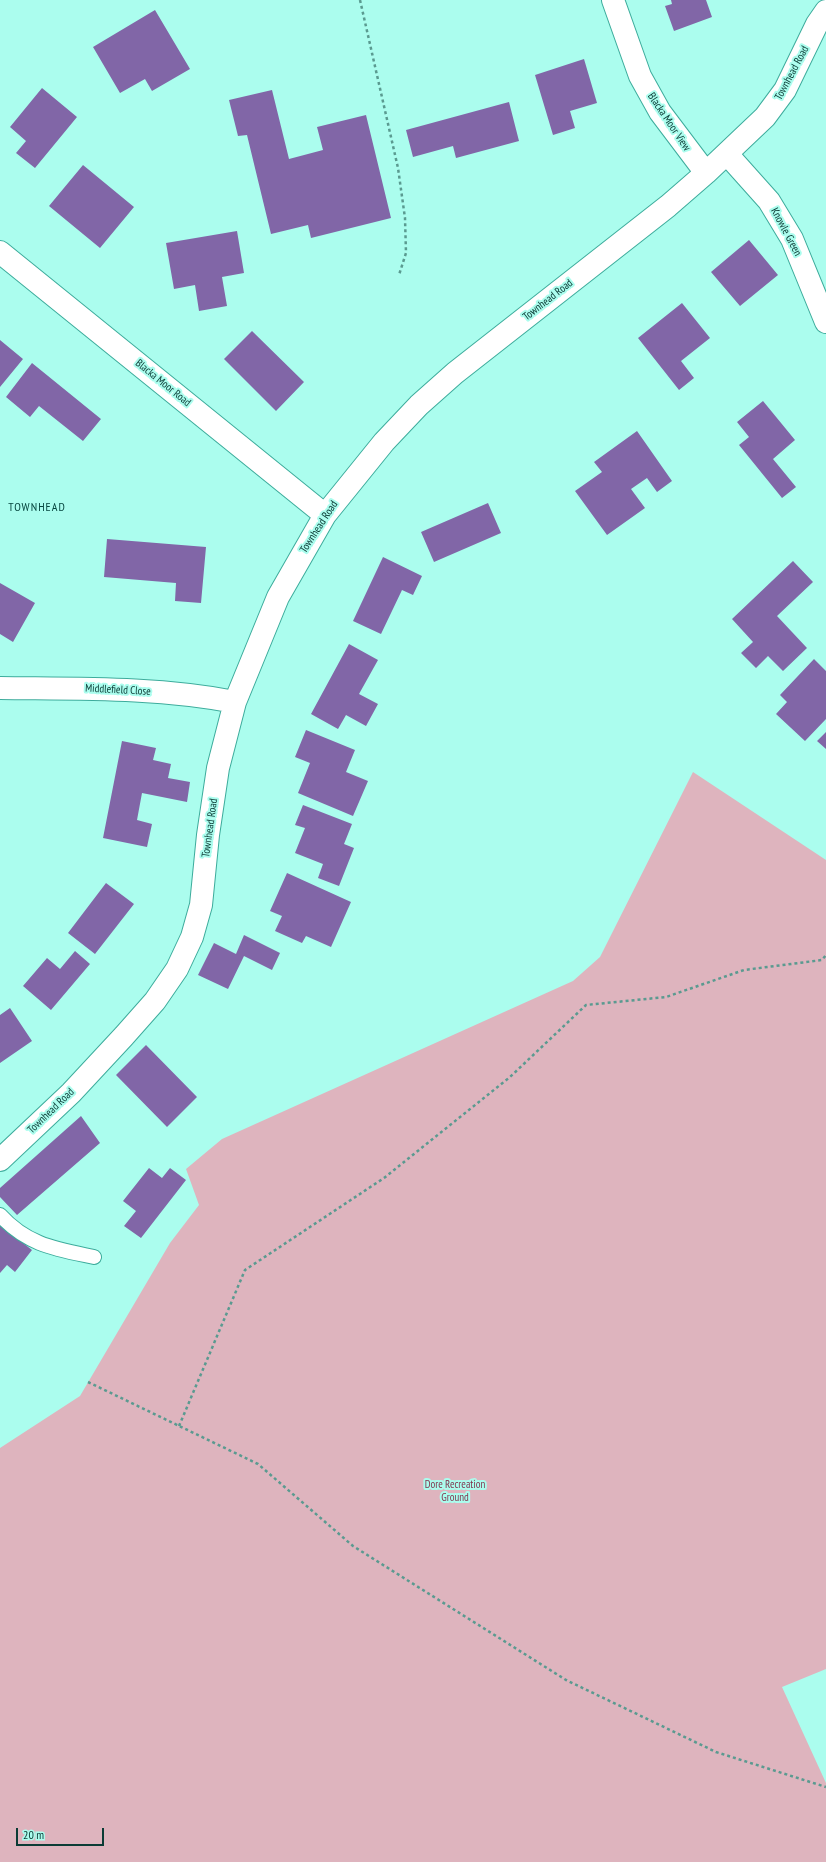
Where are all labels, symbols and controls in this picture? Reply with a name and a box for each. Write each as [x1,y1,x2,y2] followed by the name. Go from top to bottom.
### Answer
[772,44,812,102] street label: Townhead Road
[645,90,693,154] street label: Blacka Moor View
[768,206,804,258] street label: Knowle Green
[521,277,575,323] street label: Townhead Road
[133,357,193,409] street label: Blacka Moor Road
[297,498,341,556] street label: Townhead Road
[8,501,66,515] district label: TOWNHEAD
[85,682,151,698] street label: Middlefield Close
[199,798,221,858] street label: Townhead Road
[25,1086,77,1136] street label: Townhead Road
[425,1478,485,1504] park label: Dore Recreation Ground
[18,1820,106,1846] scale bar
[23,1827,44,1842] text: 20 m

